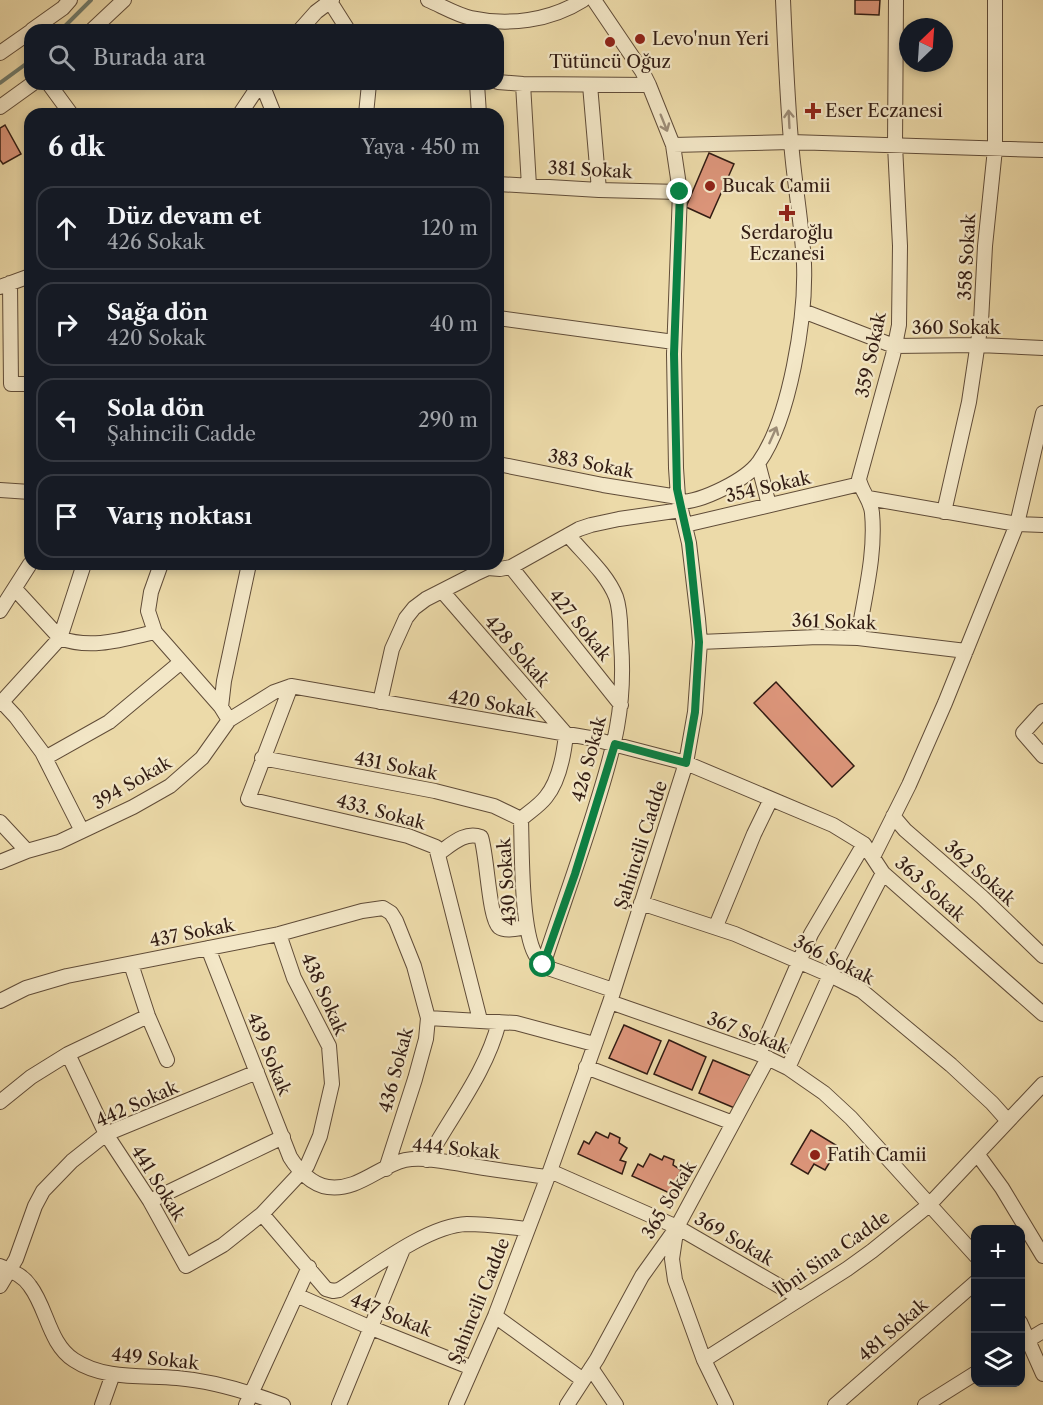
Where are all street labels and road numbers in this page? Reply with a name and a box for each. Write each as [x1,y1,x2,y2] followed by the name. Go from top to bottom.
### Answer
[547,157,634,183] street label: 381 Sokak
[954,211,980,301] street label: 358 Sokak
[851,309,891,400] street label: 359 Sokak
[912,317,1002,339] street label: 360 Sokak
[546,445,637,483] street label: 383 Sokak
[723,466,814,507] street label: 354 Sokak
[544,585,617,667] street label: 427 Sokak
[791,610,878,635] street label: 361 Sokak
[480,611,555,693] street label: 428 Sokak
[446,685,539,723] street label: 420 Sokak
[567,712,611,804] street label: 426 Sokak
[352,747,441,785] street label: 431 Sokak
[89,751,177,814] street label: 394 Sokak
[610,778,672,912] street label: Şahincili Cadde
[334,790,430,835] street label: 433. Sokak
[493,836,521,927] street label: 430 Sokak
[940,836,1021,911] street label: 362 Sokak
[890,852,971,927] street label: 363 Sokak
[148,914,238,952] street label: 437 Sokak
[790,930,879,990] street label: 366 Sokak
[296,950,352,1040] street label: 438 Sokak
[704,1007,793,1059] street label: 367 Sokak
[242,1009,296,1100] street label: 439 Sokak
[374,1023,418,1115] street label: 436 Sokak
[92,1075,183,1132] street label: 442 Sokak
[411,1134,502,1164] street label: 444 Sokak
[126,1141,191,1226] street label: 441 Sokak
[637,1156,702,1243] street label: 365 Sokak
[769,1205,894,1302] street label: İbni Sina Cadde
[691,1208,779,1271] street label: 369 Sokak
[444,1235,514,1367] street label: Şahincili Cadde
[347,1289,437,1342] street label: 447 Sokak
[854,1293,934,1366] street label: 481 Sokak
[110,1343,201,1375] street label: 449 Sokak

